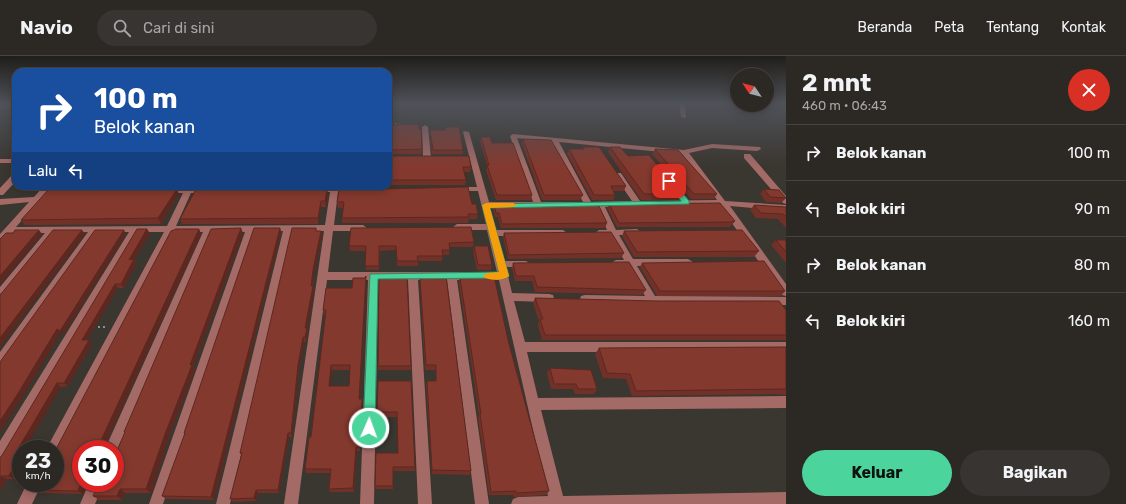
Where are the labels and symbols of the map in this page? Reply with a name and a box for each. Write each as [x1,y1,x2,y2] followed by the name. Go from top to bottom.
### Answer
[730,68,774,112] north arrow
[652,164,686,198] pin
[348,407,390,449] position arrow
[72,440,124,492] speed limit sign: 30

